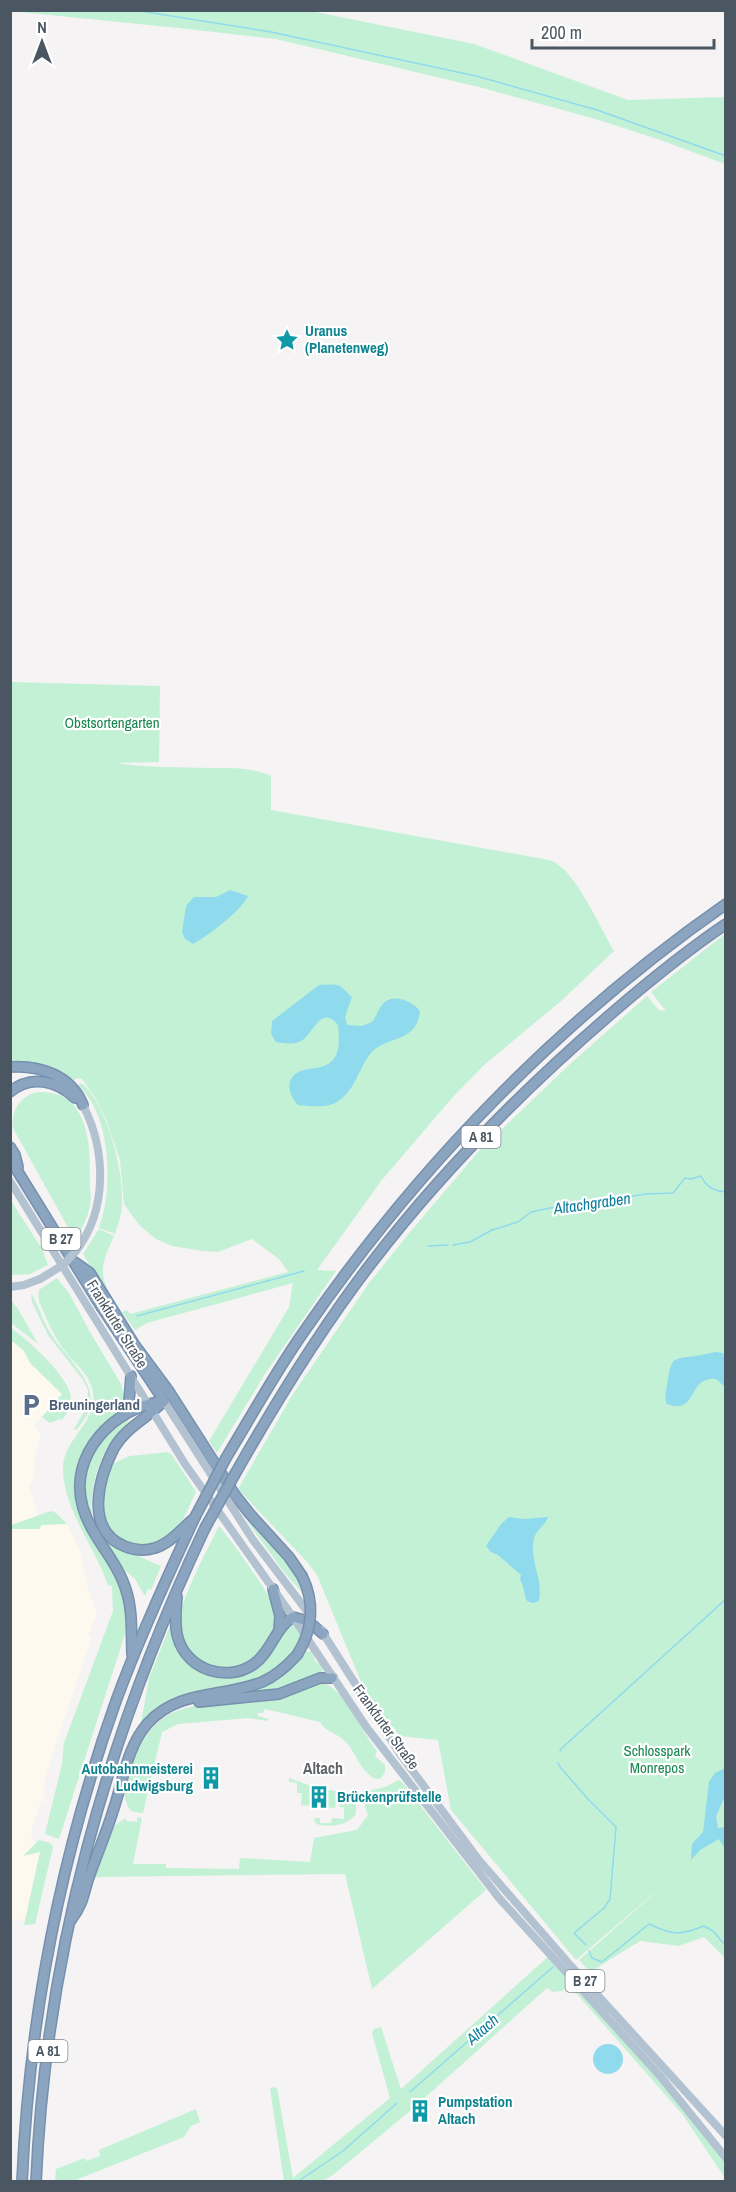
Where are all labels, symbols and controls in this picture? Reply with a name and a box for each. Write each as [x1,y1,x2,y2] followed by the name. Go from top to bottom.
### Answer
[12,12,72,72] north arrow
[532,12,714,50] scale bar
[37,16,47,38] text: N
[541,20,582,45] text: 200 m
[305,320,388,358] place label: Uranus (Planetenweg)
[274,327,300,353] place icon: Uranus (Planetenweg)
[64,712,160,733] park label: Obstsortengarten
[462,1126,500,1148] road number: A 81
[551,1187,632,1219] water label: Altachgraben
[42,1228,80,1250] road number: B 27
[82,1276,153,1372] street label: Frankfurter Straße
[18,1392,44,1418] parking icon: Breuningerland
[49,1394,140,1415] place label: Breuningerland
[348,1680,425,1774] street label: Frankfurter Straße
[624,1740,691,1778] park label: Schlosspark Monrepos
[303,1757,343,1779] district label: Altach
[82,1758,193,1796] place label: Autobahnmeisterei Ludwigsburg
[198,1765,224,1791] building icon: Autobahnmeisterei Ludwigsburg
[306,1784,332,1810] building icon: Brückenprüfstelle
[337,1786,442,1807] place label: Brückenprüfstelle
[566,1970,604,1992] road number: B 27
[460,2009,503,2050] water label: Altach
[28,2040,68,2062] road number: A 81
[438,2091,513,2129] place label: Pumpstation Altach
[407,2098,433,2124] building icon: Pumpstation Altach

